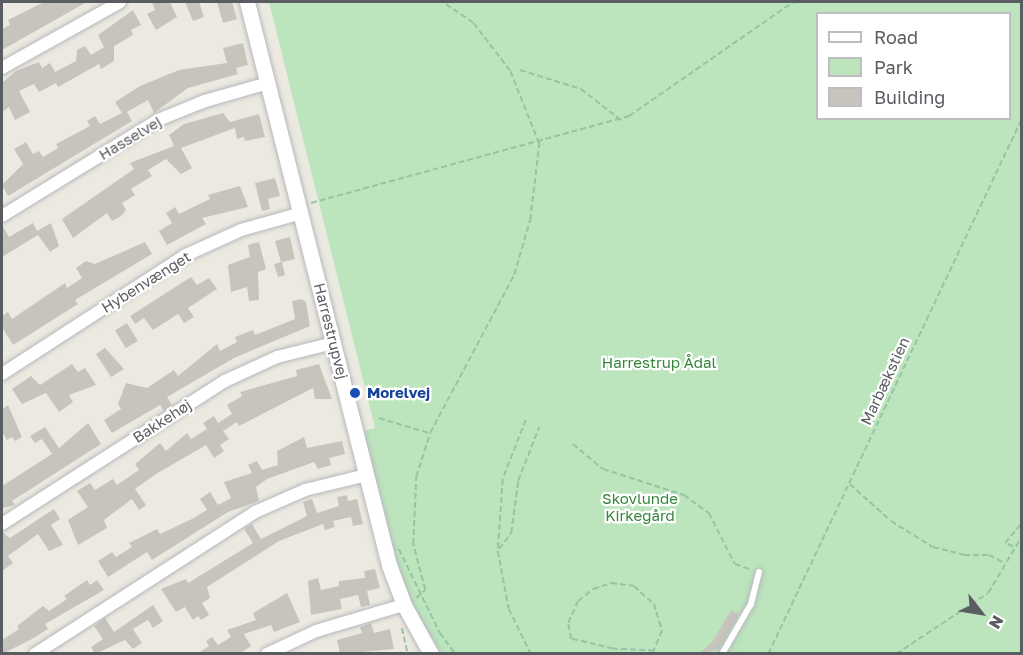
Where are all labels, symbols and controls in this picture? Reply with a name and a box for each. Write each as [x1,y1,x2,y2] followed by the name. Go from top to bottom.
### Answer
[816,12,1011,120] legend
[874,26,918,48] text: Road
[874,56,913,78] text: Park
[874,86,945,108] text: Building
[95,112,165,164] street label: Hasselvej
[98,247,194,317] street label: Hybenvænget
[310,281,352,381] street label: Harrestrupvej
[857,334,913,428] street label: Marbækstien
[602,354,716,372] park label: Harrestrup Ådal
[367,384,430,402] place label: Morelvej
[348,386,362,400] marker: Morelvej
[129,395,195,447] street label: Bakkehøj
[602,489,678,524] park label: Skovlunde Kirkegård
[951,583,1011,643] north arrow
[985,612,1008,633] text: N

